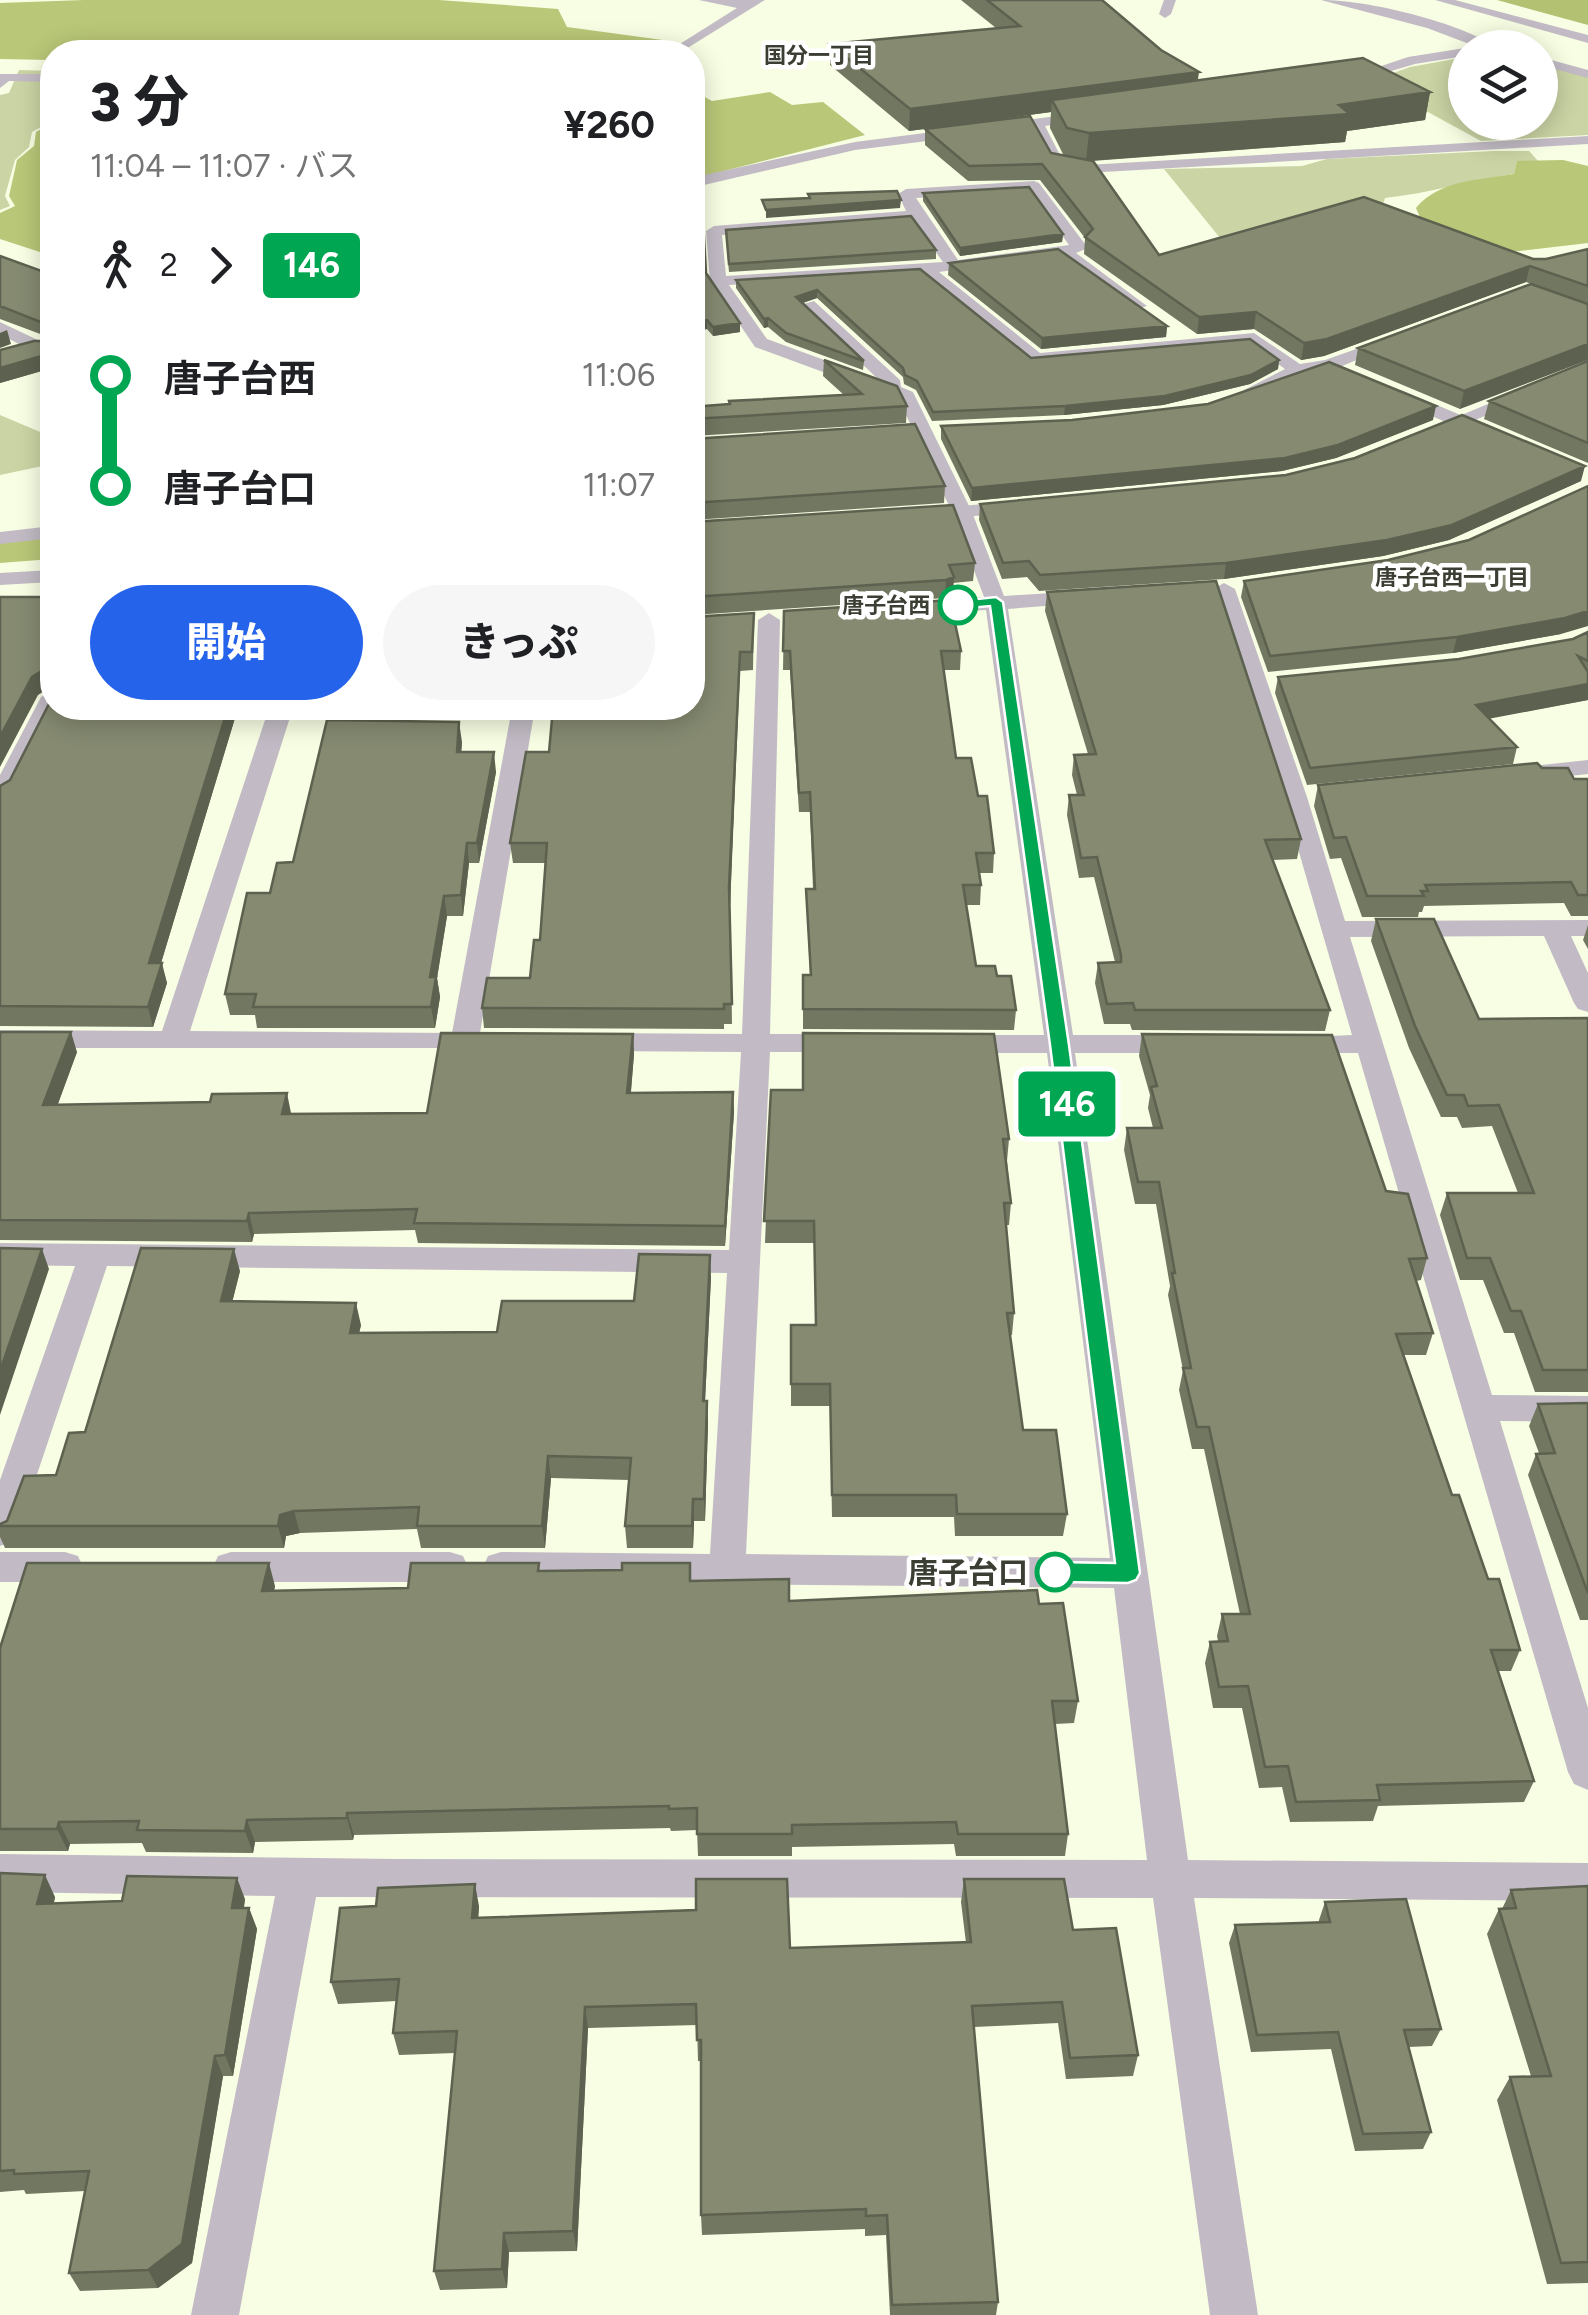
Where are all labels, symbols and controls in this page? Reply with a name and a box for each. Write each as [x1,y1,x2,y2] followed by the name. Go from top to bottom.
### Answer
[1448,30,1558,140] map controls
[1448,30,1558,140] button: layers
[764,42,874,69] district label: 国分一丁目
[90,69,189,135] text: 3 分
[564,102,655,148] text: ¥260
[90,147,358,185] text: 11:04 – 11:07 · バス
[90,238,145,293] icon: walk
[193,238,248,293] icon: forward
[283,244,340,286] text: 146
[160,246,178,284] text: 2
[164,356,316,402] text: 唐子台西
[582,356,655,394] text: 11:06
[164,466,316,512] text: 唐子台口
[583,466,655,504] text: 11:07
[1375,564,1529,591] district label: 唐子台西一丁目
[90,585,363,700] button: 開始
[383,585,655,700] button: きっぷ
[939,586,977,624] marker: 唐子台西
[842,592,930,619] place label: 唐子台西
[1010,1072,1124,1136] line badge: 146
[1038,1083,1096,1125] text: 146
[1036,1553,1074,1591] marker: 唐子台口
[908,1554,1028,1591] place label: 唐子台口

